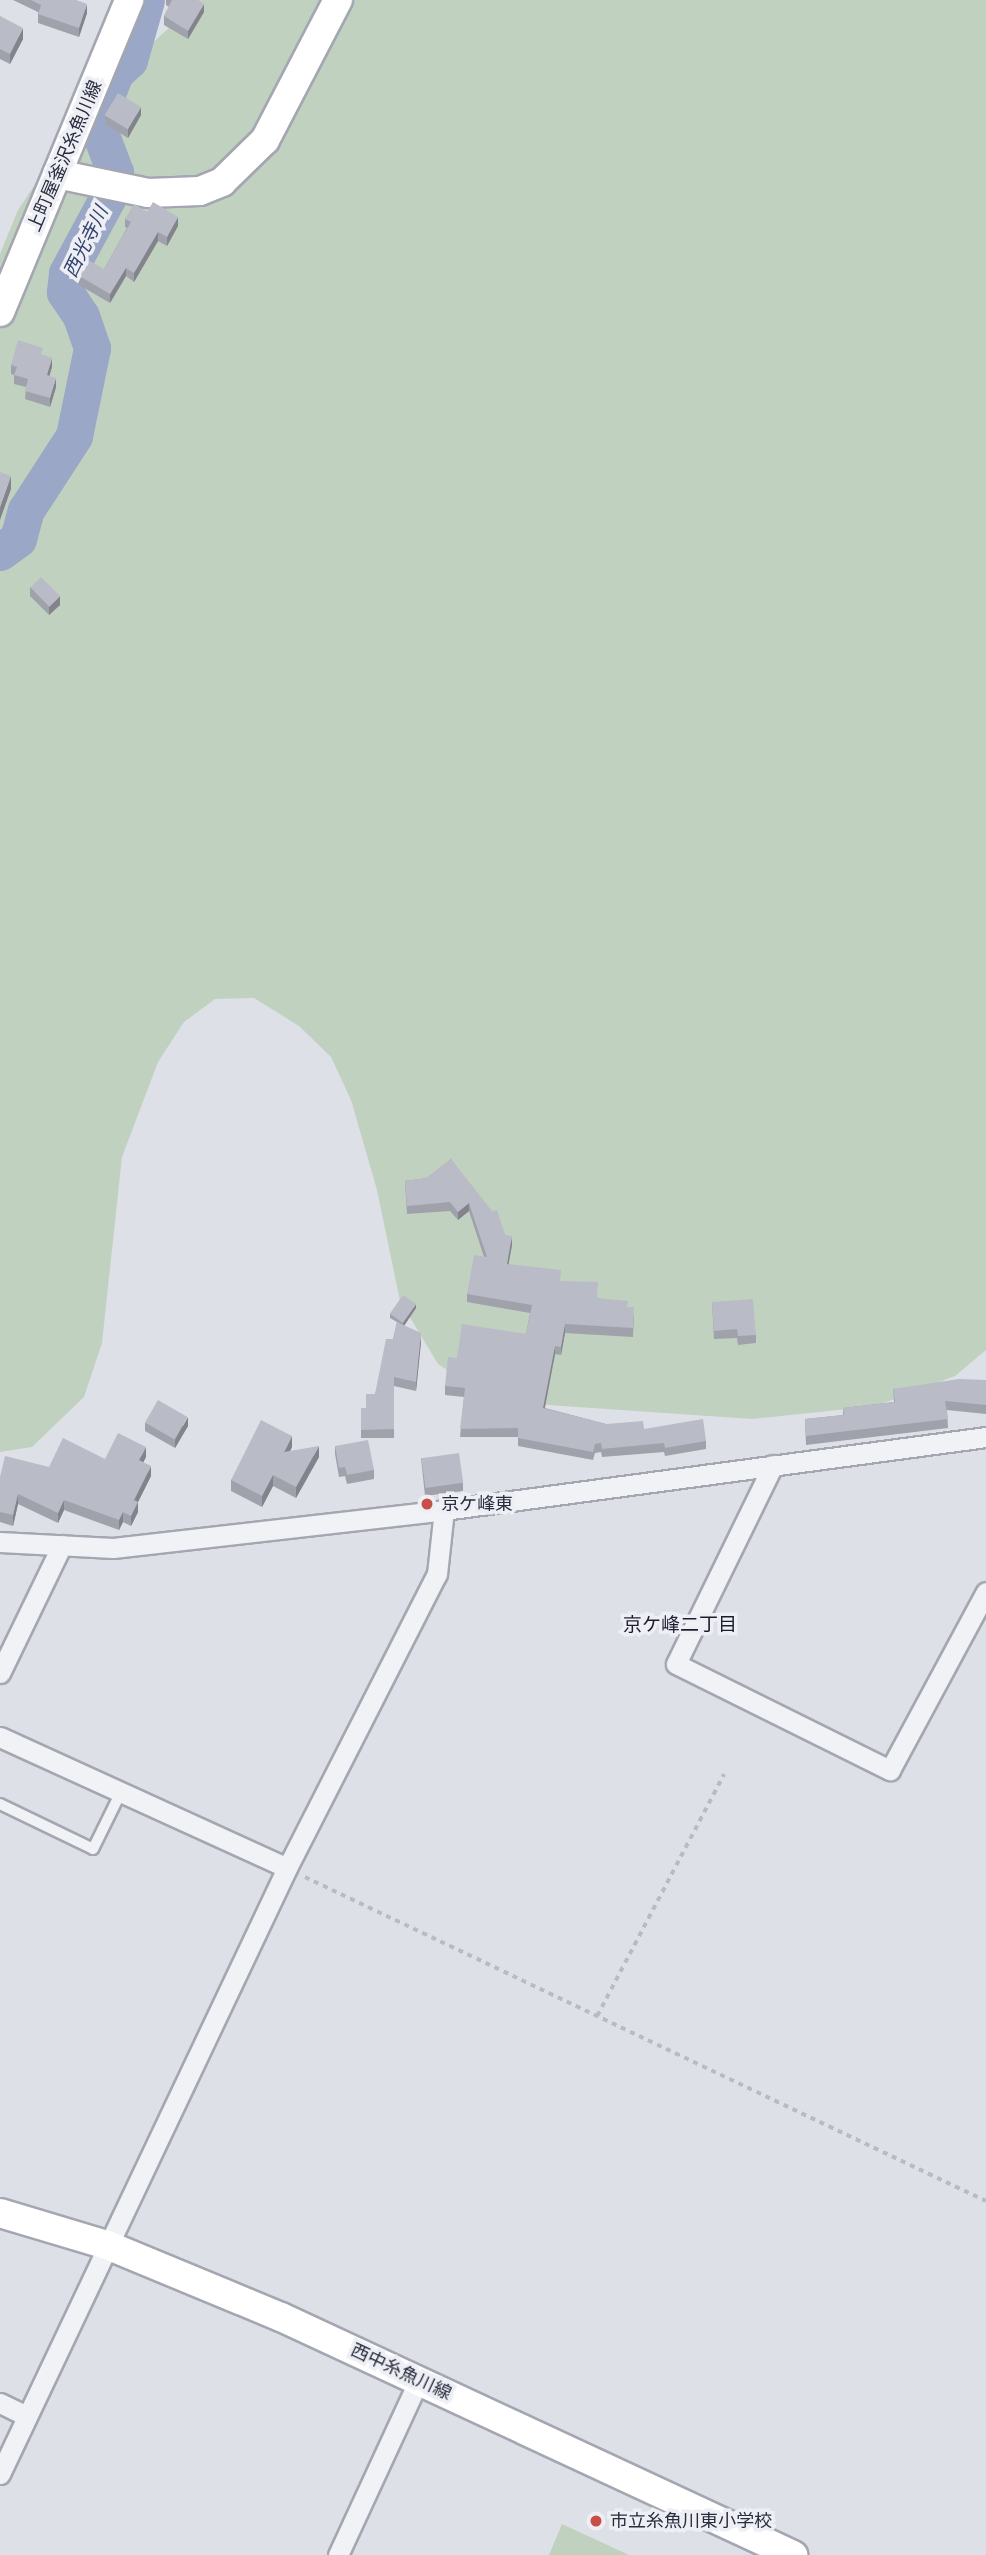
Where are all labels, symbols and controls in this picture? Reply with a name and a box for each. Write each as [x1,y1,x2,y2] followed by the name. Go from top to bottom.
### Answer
[23,77,107,235] street label: 上町屋釜沢糸魚川線
[59,203,113,281] water label: 西光寺川
[441,1493,513,1515] place label: 京ケ峰東
[419,1496,435,1512] marker: 京ケ峰東
[623,1614,737,1636] district label: 京ケ峰二丁目
[347,2339,455,2405] street label: 西中糸魚川線
[610,2510,772,2532] place label: 市立糸魚川東小学校
[588,2513,604,2529] marker: 市立糸魚川東小学校

